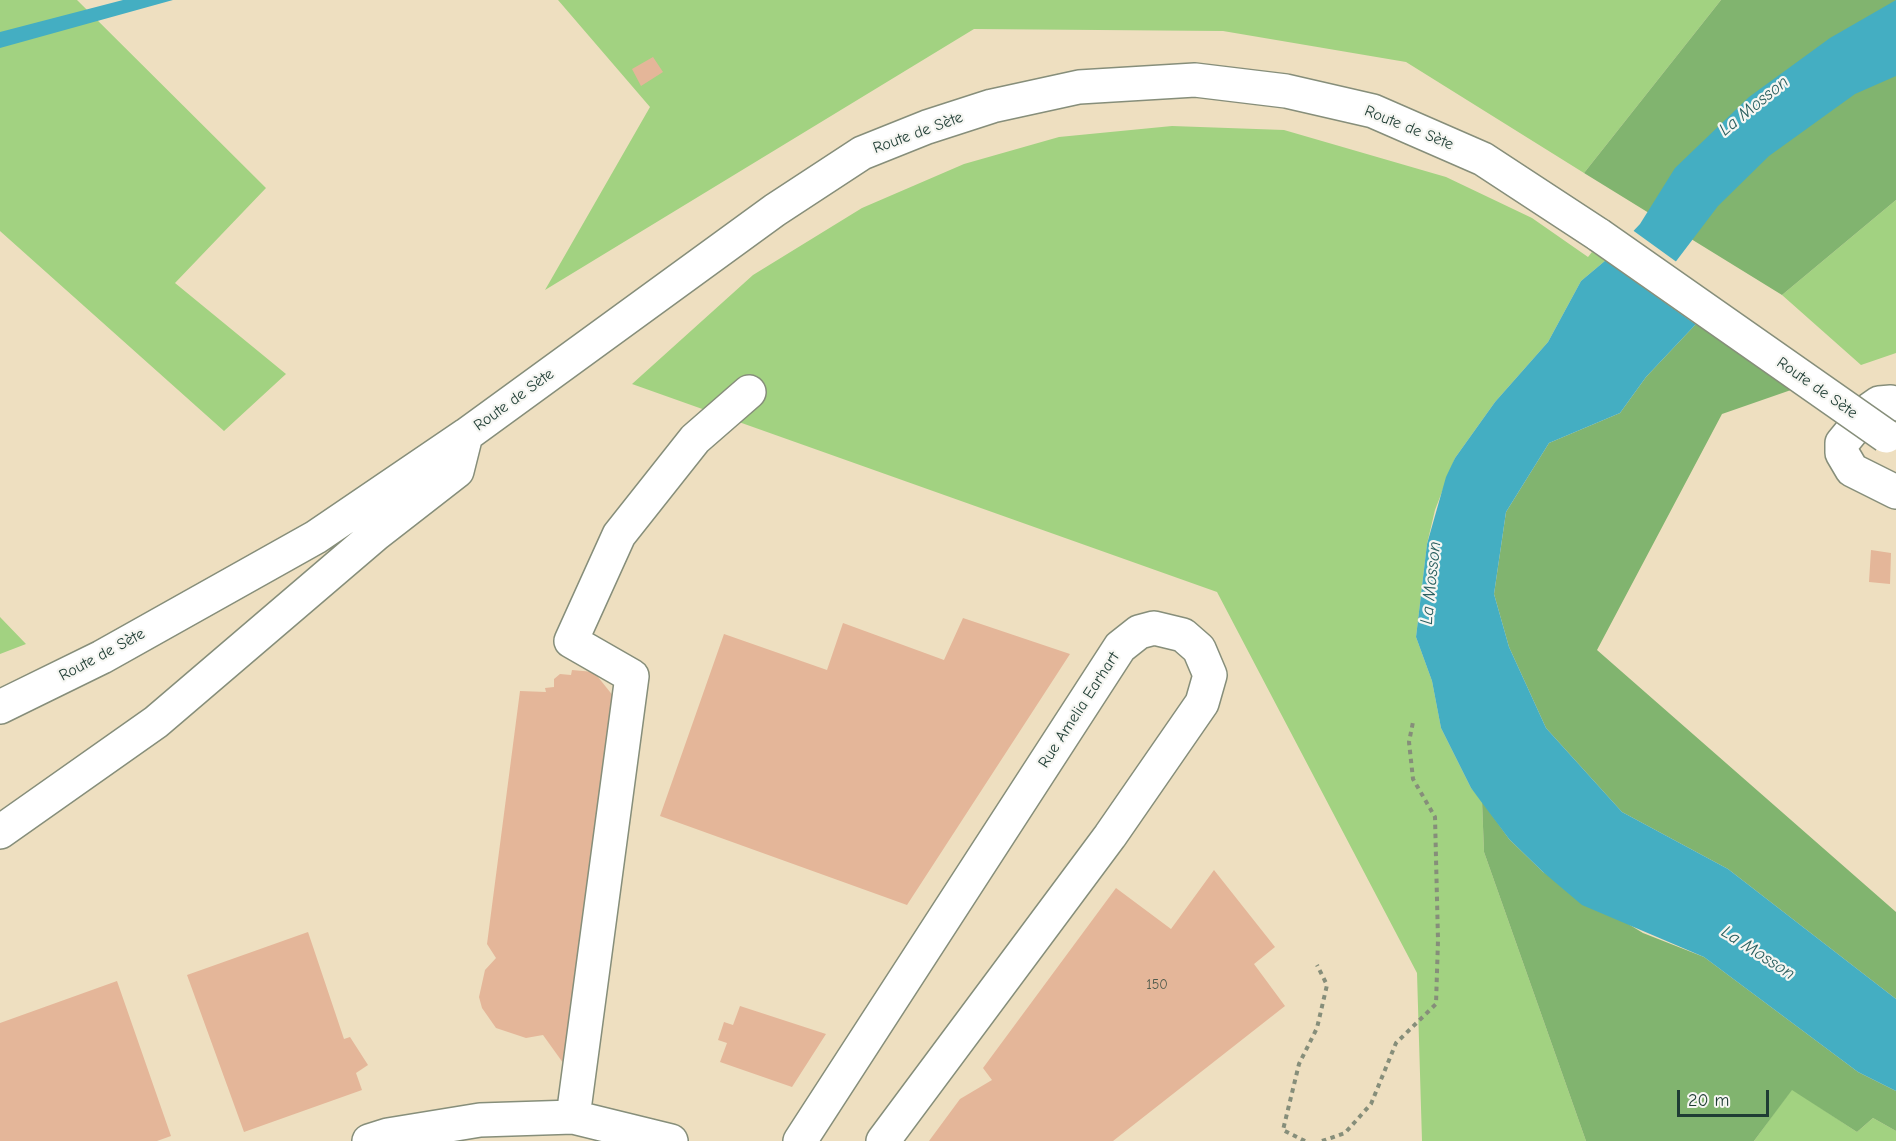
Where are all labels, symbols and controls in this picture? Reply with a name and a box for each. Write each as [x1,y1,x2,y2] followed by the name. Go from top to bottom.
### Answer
[1715,71,1793,141] water label: La Mosson
[1362,101,1456,155] street label: Route de Sète
[870,108,966,158] street label: Route de Sète
[1773,353,1861,423] street label: Route de Sète
[470,365,558,435] street label: Route de Sète
[1416,540,1446,626] water label: La Mosson
[56,624,148,686] street label: Route de Sète
[1034,648,1124,772] street label: Rue Amelia Earhart
[1717,921,1799,985] water label: La Mosson
[1146,977,1168,993] house number: 150
[1680,1078,1772,1116] scale bar
[1688,1090,1729,1111] text: 20 m

